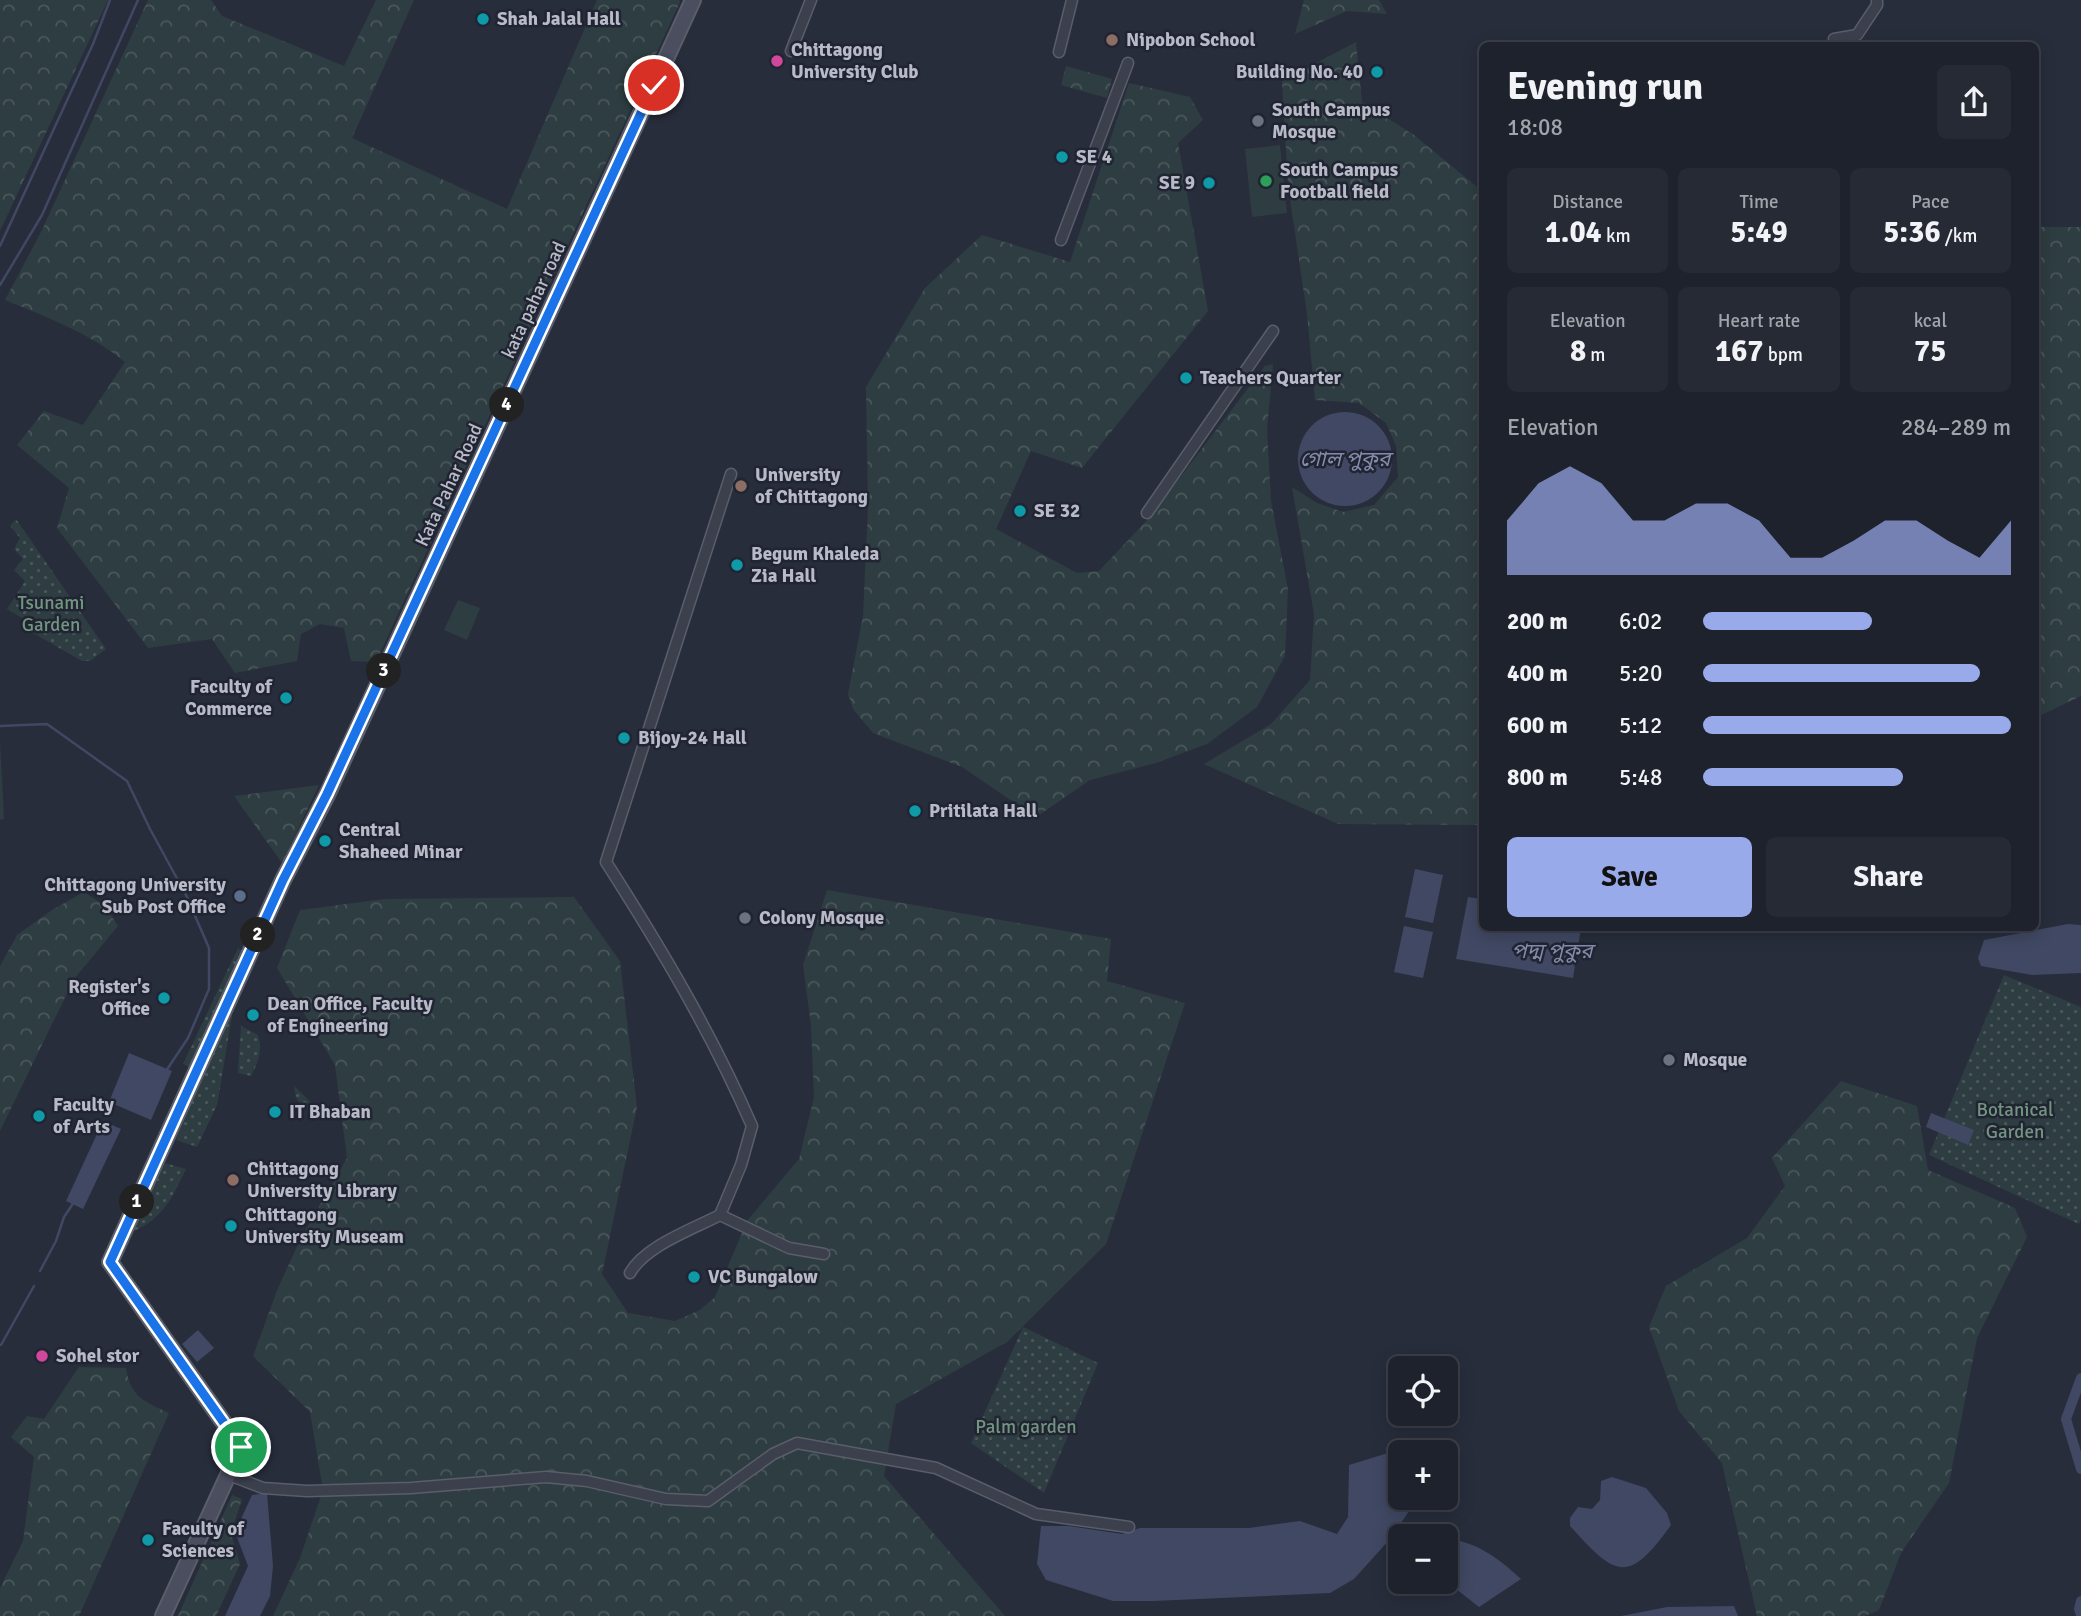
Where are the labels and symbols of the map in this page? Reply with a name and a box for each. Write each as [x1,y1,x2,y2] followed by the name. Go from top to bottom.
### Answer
[497,7,621,31] place label: Shah Jalal Hall
[475,11,491,27] marker: Shah Jalal Hall
[1126,28,1255,52] place label: Nipobon School
[1104,32,1120,48] marker: Nipobon School
[791,38,919,84] place label: Chittagong University Club
[769,53,785,69] marker: Chittagong University Club
[624,55,684,115] pin
[1236,60,1363,84] place label: Building No. 40
[1369,64,1385,80] marker: Building No. 40
[1272,98,1390,144] place label: South Campus Mosque
[1250,113,1266,129] marker: South Campus Mosque
[1076,145,1112,169] place label: SE 4
[1054,149,1070,165] marker: SE 4
[1280,158,1398,204] place label: South Campus Football field
[1159,171,1195,195] place label: SE 9
[1258,173,1274,189] marker: South Campus Football field
[1201,175,1217,191] marker: SE 9
[496,238,572,362] street label: kata pahar road
[1200,366,1342,390] place label: Teachers Quarter
[1178,370,1194,386] marker: Teachers Quarter
[490,388,524,422] pin: 4
[410,420,488,550] street label: Kata Pahar Road
[1300,446,1394,472] water label: গোল পুকুর
[755,463,868,509] place label: University of Chittagong
[733,478,749,494] marker: University of Chittagong
[1034,499,1080,523] place label: SE 32
[1012,503,1028,519] marker: SE 32
[751,542,880,588] place label: Begum Khaleda Zia Hall
[729,557,745,573] marker: Begum Khaleda Zia Hall
[18,591,84,637] park label: Tsunami Garden
[366,654,402,688] pin: 3
[185,675,273,721] place label: Faculty of Commerce
[278,690,294,706] marker: Faculty of Commerce
[638,726,747,750] place label: Bijoy-24 Hall
[616,730,632,746] marker: Bijoy-24 Hall
[929,799,1037,823] place label: Pritilata Hall
[907,803,923,819] marker: Pritilata Hall
[339,818,463,864] place label: Central Shaheed Minar
[317,833,333,849] marker: Central Shaheed Minar
[44,873,227,919] place label: Chittagong University Sub Post Office
[232,888,248,904] marker: Chittagong University Sub Post Office
[759,906,884,930] place label: Colony Mosque
[737,910,753,926] marker: Colony Mosque
[240,918,276,953] pin: 2
[1512,938,1596,964] water label: পদ্ম পুকুর
[68,975,150,1021] place label: Register's Office
[156,990,172,1006] marker: Register's Office
[267,992,433,1038] place label: Dean Office, Faculty of Engineering
[245,1007,261,1023] marker: Dean Office, Faculty of Engineering
[1683,1048,1747,1072] place label: Mosque
[1661,1052,1677,1068] marker: Mosque
[53,1093,115,1139] place label: Faculty of Arts
[1976,1098,2054,1144] park label: Botanical Garden
[289,1100,371,1124] place label: IT Bhaban
[267,1104,283,1120] marker: IT Bhaban
[31,1108,47,1124] marker: Faculty of Arts
[247,1157,397,1203] place label: Chittagong University Library
[225,1172,241,1188] marker: Chittagong University Library
[120,1184,154,1220] pin: 1
[245,1203,404,1249] place label: Chittagong University Museam
[223,1218,239,1234] marker: Chittagong University Museam
[708,1265,818,1289] place label: VC Bungalow
[686,1269,702,1285] marker: VC Bungalow
[56,1344,140,1368] place label: Sohel stor
[34,1348,50,1364] marker: Sohel stor
[975,1415,1077,1439] park label: Palm garden
[211,1417,271,1477] pin
[162,1517,245,1563] place label: Faculty of Sciences
[140,1532,156,1548] marker: Faculty of Sciences

